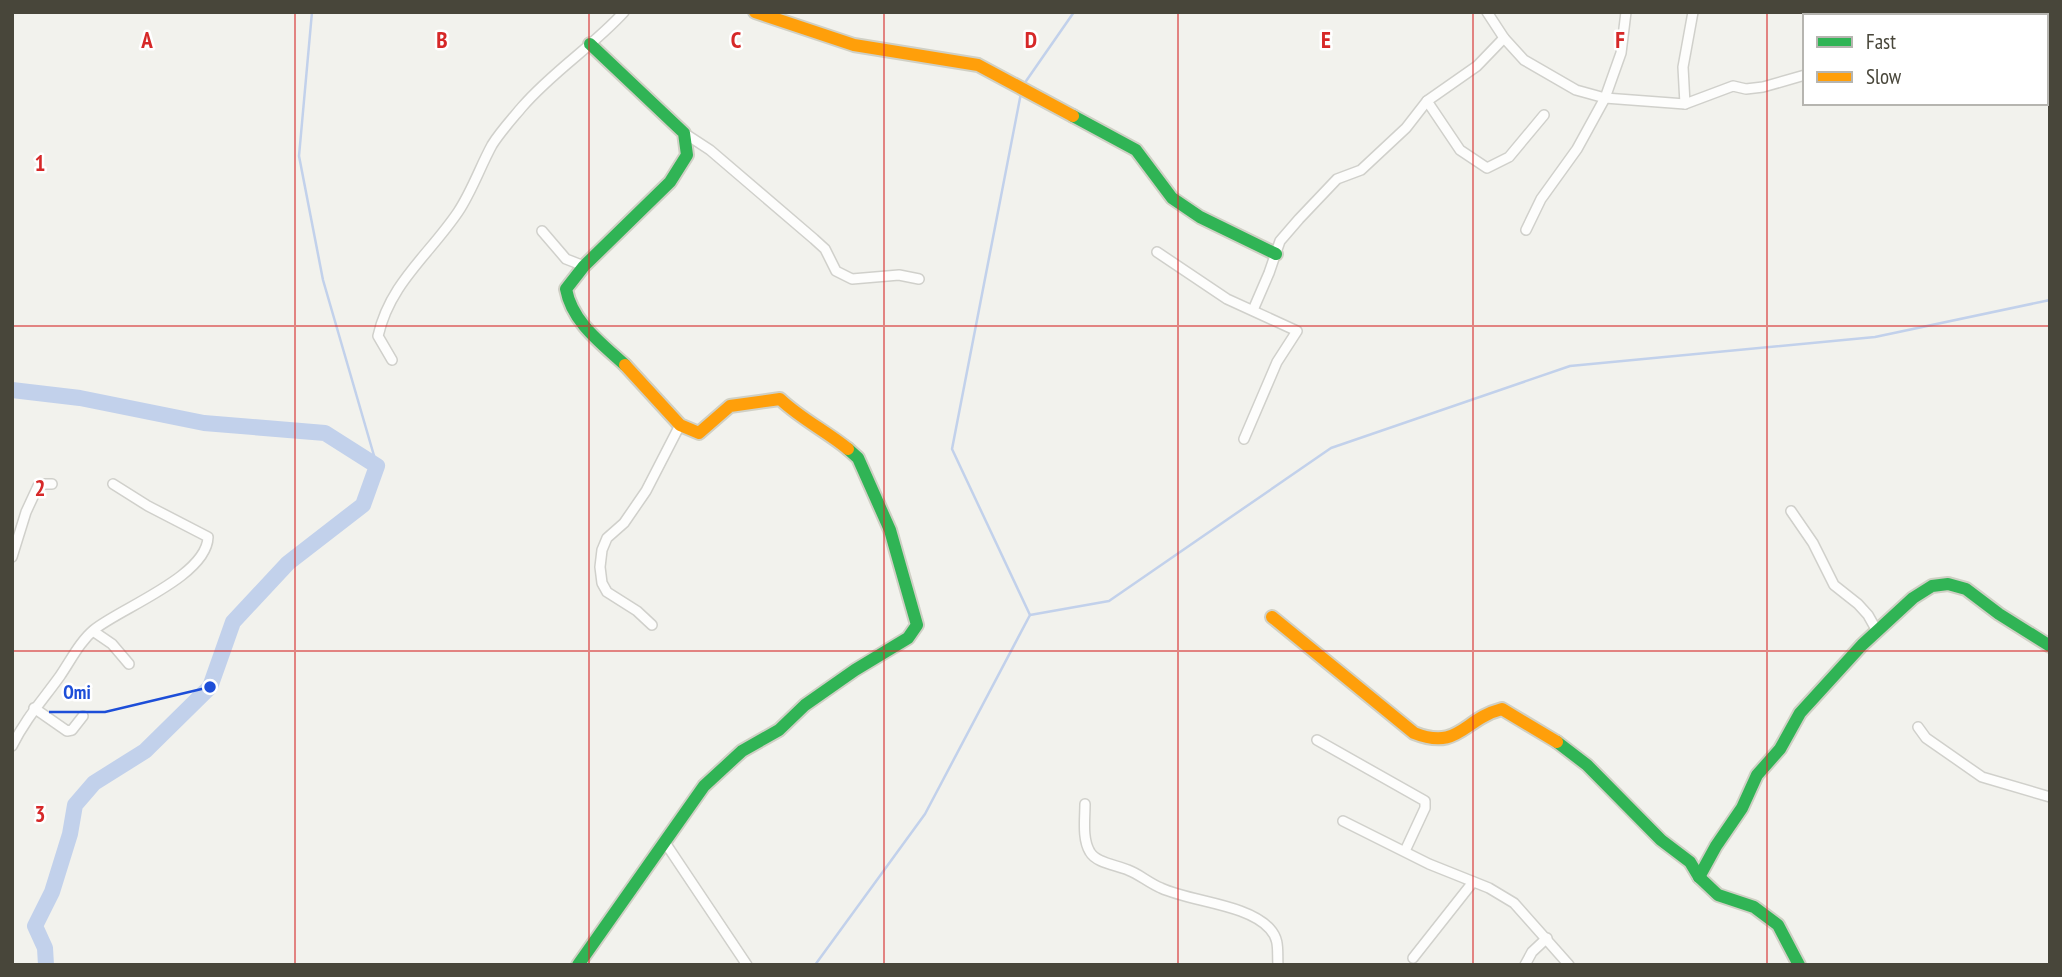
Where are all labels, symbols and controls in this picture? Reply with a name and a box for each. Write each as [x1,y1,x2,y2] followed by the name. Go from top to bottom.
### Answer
[1803,14,2048,105] legend
[140,25,153,54] text: A
[436,25,448,54] text: B
[731,25,742,54] text: C
[1025,25,1037,54] text: D
[1321,25,1331,54] text: E
[1615,25,1625,54] text: F
[1866,28,1896,55] text: Fast
[1866,63,1902,90] text: Slow
[35,148,46,177] text: 1
[35,473,46,502] text: 2
[49,672,105,712] callout: Omi
[63,680,91,704] text: Omi
[35,799,46,828] text: 3

